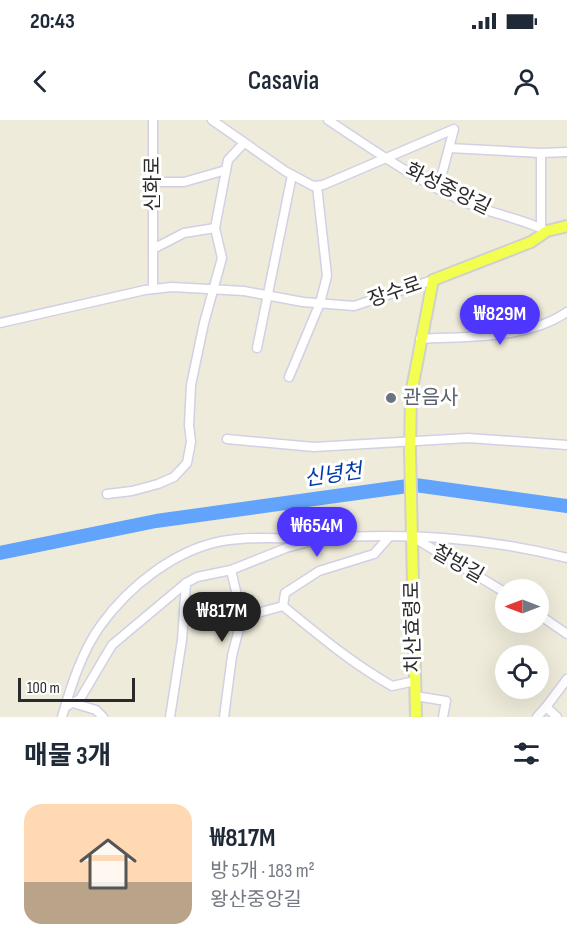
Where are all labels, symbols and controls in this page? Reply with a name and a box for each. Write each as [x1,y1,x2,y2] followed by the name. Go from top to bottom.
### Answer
[30,8,75,35] text: 20:43
[24,65,57,98] icon: back
[248,65,319,97] text: Casavia
[510,65,543,98] icon: person
[141,156,165,212] street label: 신화로
[401,158,495,220] street label: 화성중앙길
[365,272,425,312] street label: 장수로
[458,295,542,346] pin: ₩829M
[474,302,526,326] text: ₩829M
[403,386,458,410] place label: 관음사
[384,391,398,405] marker: 관음사
[303,458,366,491] water label: 신녕천
[275,507,359,558] pin: ₩654M
[291,514,343,538] text: ₩654M
[428,540,488,588] street label: 찰방길
[495,579,549,633] north arrow
[495,579,549,699] map controls
[400,581,426,673] street label: 치산효령로
[180,592,264,643] pin: ₩817M
[197,599,247,623] text: ₩817M
[495,645,549,699] button: locate
[18,675,135,702] scale bar
[27,679,60,698] text: 100 m
[510,737,543,770] icon: filters
[24,741,111,772] text: 매물 3개
[210,823,275,854] text: ₩817M
[72,828,144,900] icon: home
[210,859,315,883] text: 방 5개 · 183 m²
[210,888,302,912] text: 왕산중앙길

